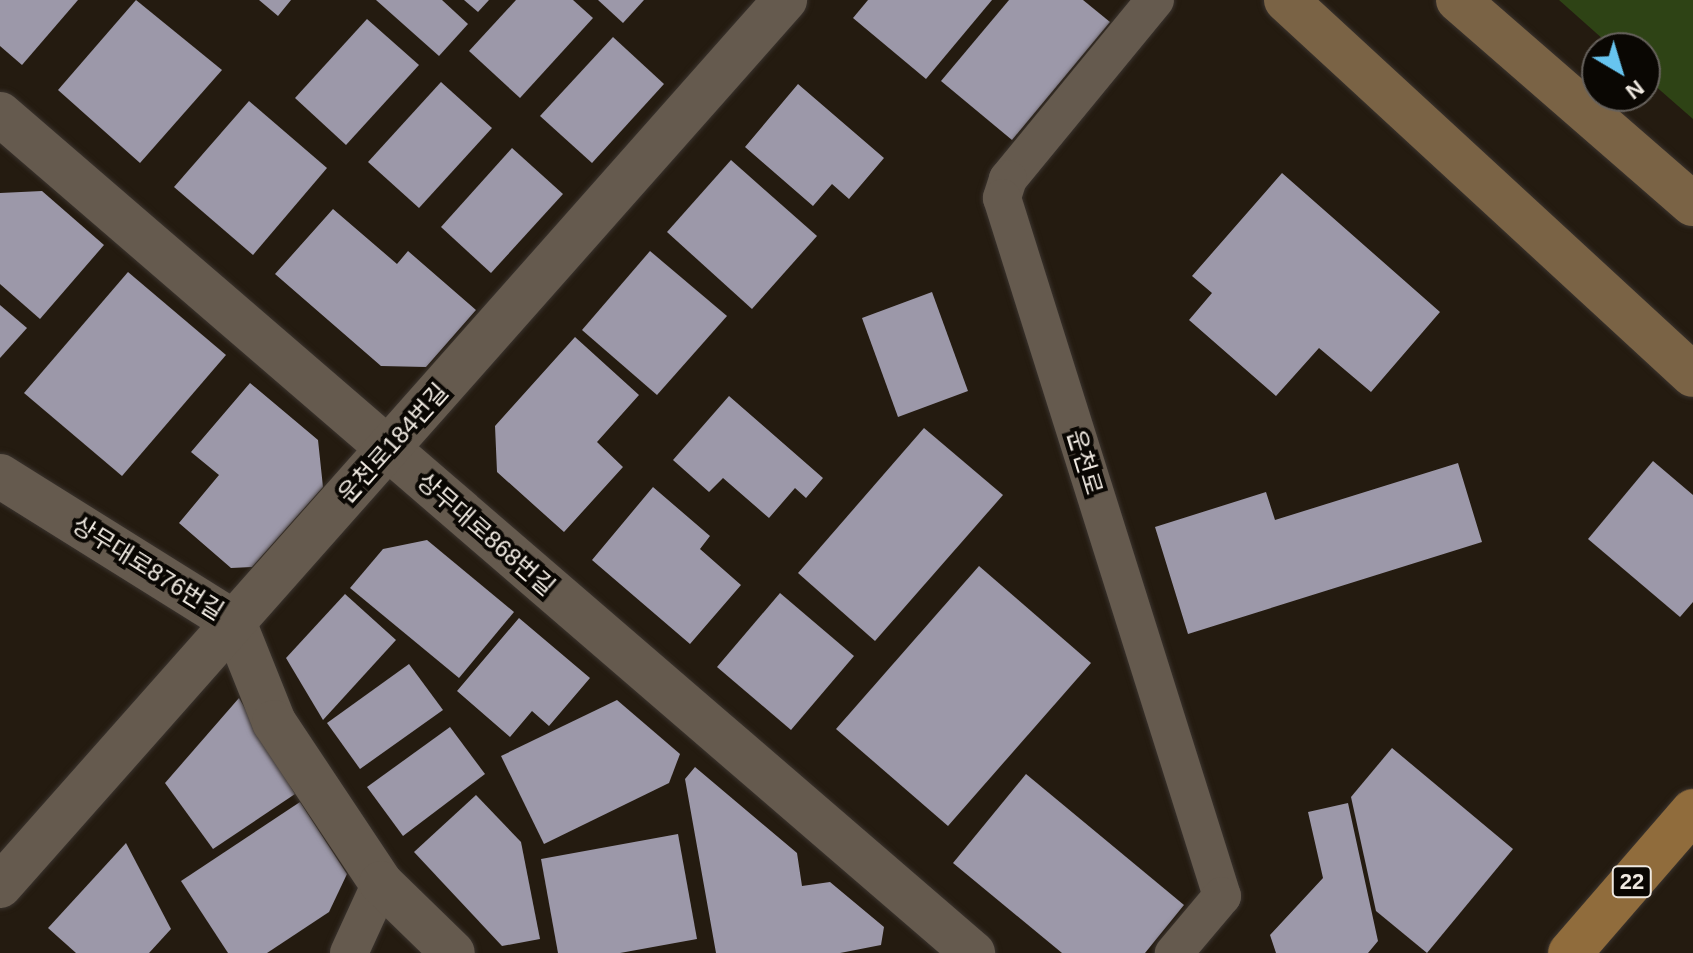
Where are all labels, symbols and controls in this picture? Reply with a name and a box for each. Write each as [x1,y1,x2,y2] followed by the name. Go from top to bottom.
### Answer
[1581,32,1661,112] north arrow
[1621,75,1649,104] text: N
[332,377,454,509] street label: 운천로184번길
[1062,426,1108,498] street label: 운천로
[411,467,561,601] street label: 상무대로868번길
[67,510,229,626] street label: 상무대로876번길
[1610,864,1654,900] road number: 22

